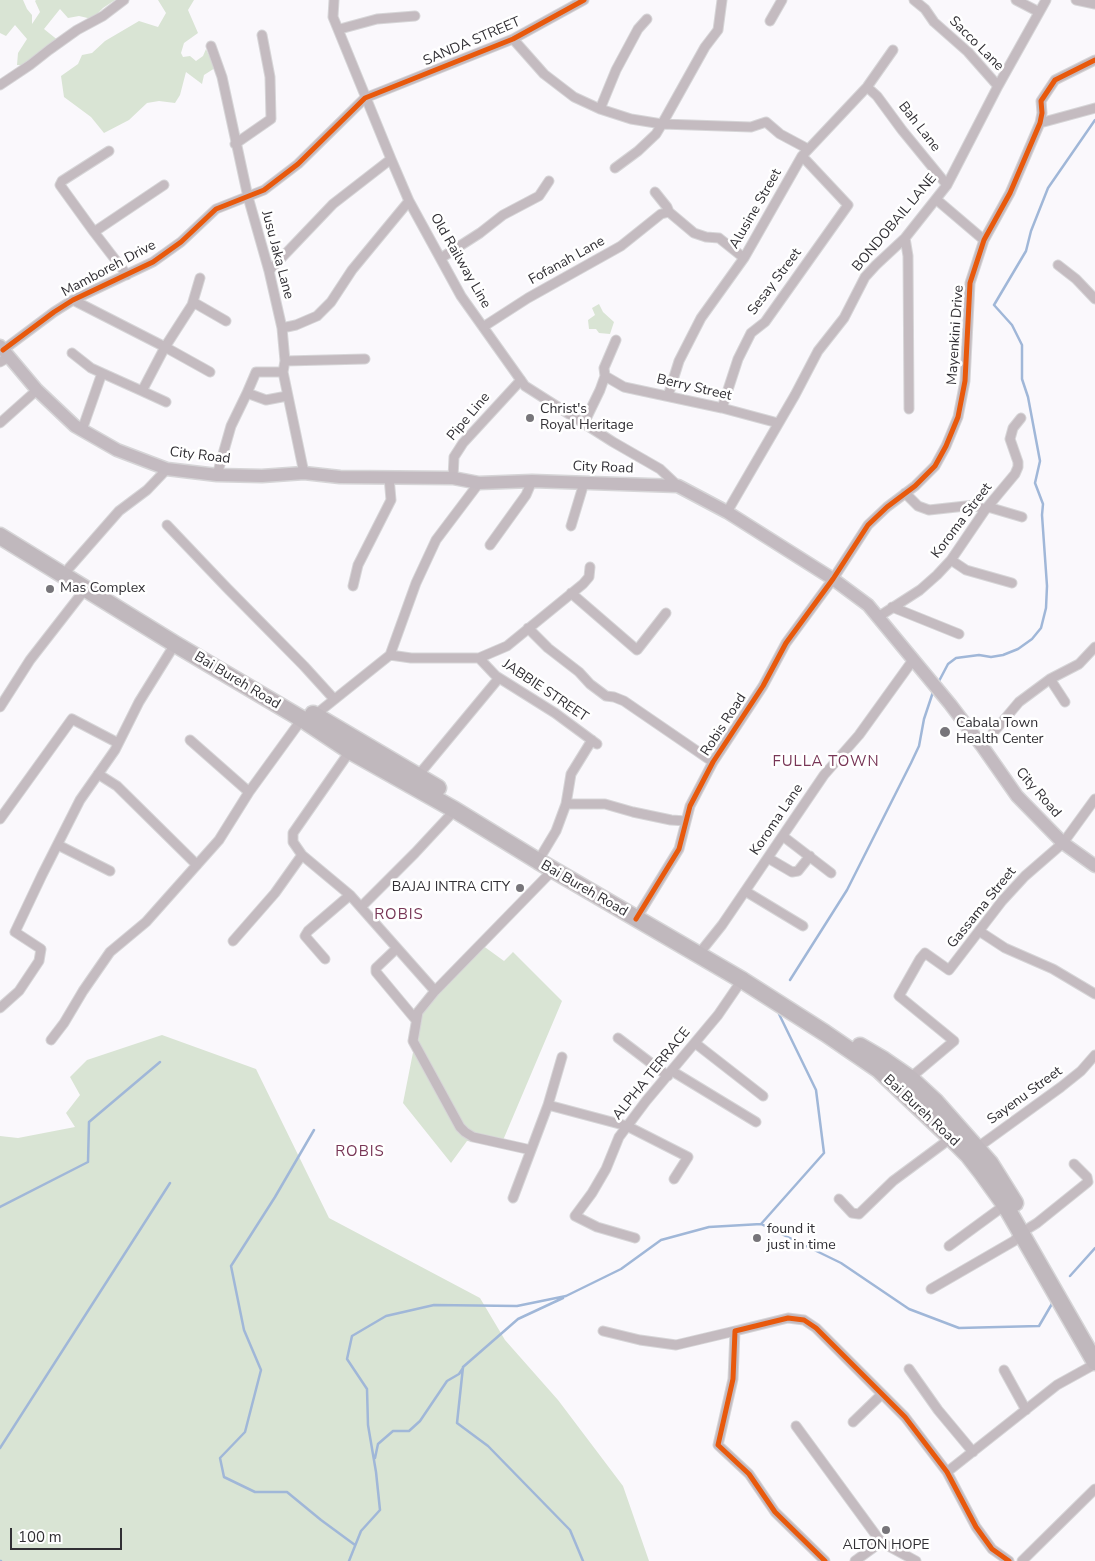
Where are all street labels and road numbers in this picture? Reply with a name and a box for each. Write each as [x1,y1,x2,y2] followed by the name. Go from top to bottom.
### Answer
[945,13,1007,75] street label: Sacco Lane
[421,14,523,70] street label: SANDA STREET
[894,99,944,155] street label: Bah Lane
[726,166,786,252] street label: Alusine Street
[849,171,941,275] street label: BONDOBAIL LANE
[257,209,297,301] street label: Jusu Jaka Lane
[426,211,494,311] street label: Old Railway Line
[526,233,608,289] street label: Fofanah Lane
[59,237,159,301] street label: Mamboreh Drive
[744,245,806,319] street label: Sesay Street
[944,285,968,385] street label: Mayenkini Drive
[655,371,733,405] street label: Berry Street
[444,390,494,444] street label: Pipe Line
[169,444,231,468] street label: City Road
[572,459,634,477] street label: City Road
[928,480,996,562] street label: Koroma Street
[191,649,283,713] street label: Bai Bureh Road
[499,656,591,726] street label: JABBIE STREET
[698,691,750,759] street label: Robis Road
[1012,764,1064,822] street label: City Road
[747,781,807,859] street label: Koroma Lane
[538,857,630,921] street label: Bai Bureh Road
[944,864,1020,952] street label: Gassama Street
[610,1024,694,1124] street label: ALPHA TERRACE
[984,1063,1066,1129] street label: Sayenu Street
[880,1072,962,1150] street label: Bai Bureh Road

